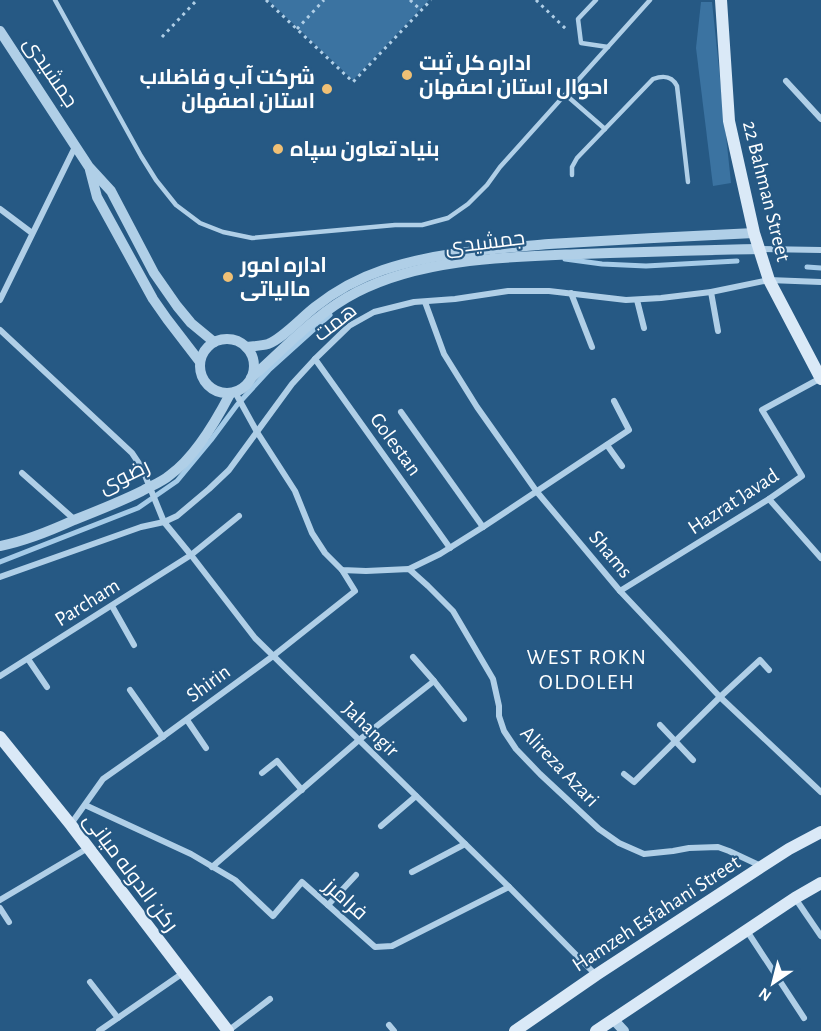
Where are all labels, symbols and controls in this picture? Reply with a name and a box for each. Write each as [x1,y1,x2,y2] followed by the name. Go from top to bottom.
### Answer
[18,33,82,112] street label: جمشیدی
[419,52,609,100] place label: اداره کل ثبت احوال استان اصفهان
[139,65,315,114] place label: شرکت آب و فاضلاب استان اصفهان
[400,68,414,82] marker: اداره کل ثبت احوال استان اصفهان
[320,82,334,96] marker: شرکت آب و فاضلاب استان اصفهان
[739,119,794,264] street label: 22 Bahman Street
[290,139,439,163] place label: بنیاد تعاون سپاه
[271,142,285,156] marker: بنیاد تعاون سپاه
[444,227,526,260] street label: جمشیدی
[239,255,327,301] place label: اداره امور مالیاتی
[221,270,235,284] marker: اداره امور مالیاتی
[310,299,361,345] street label: همت
[366,409,425,480] street label: Golestan
[95,455,154,499] street label: رضوی
[684,464,782,538] street label: Hazrat Javad
[585,527,636,582] street label: Shams
[51,574,123,630] street label: Parcham
[526,646,648,693] district label: WEST ROKN OLDOLEH
[183,661,234,706] street label: Shirin
[338,698,403,761] street label: Jahangir
[516,722,603,811] street label: Alireza Azari
[78,809,182,937] street label: رکن الدوله میانی
[569,851,744,976] street label: Hamzeh Esfahani Street
[319,874,371,925] street label: فرامرز
[743,953,803,1013] north arrow
[756,985,774,1004] text: N

